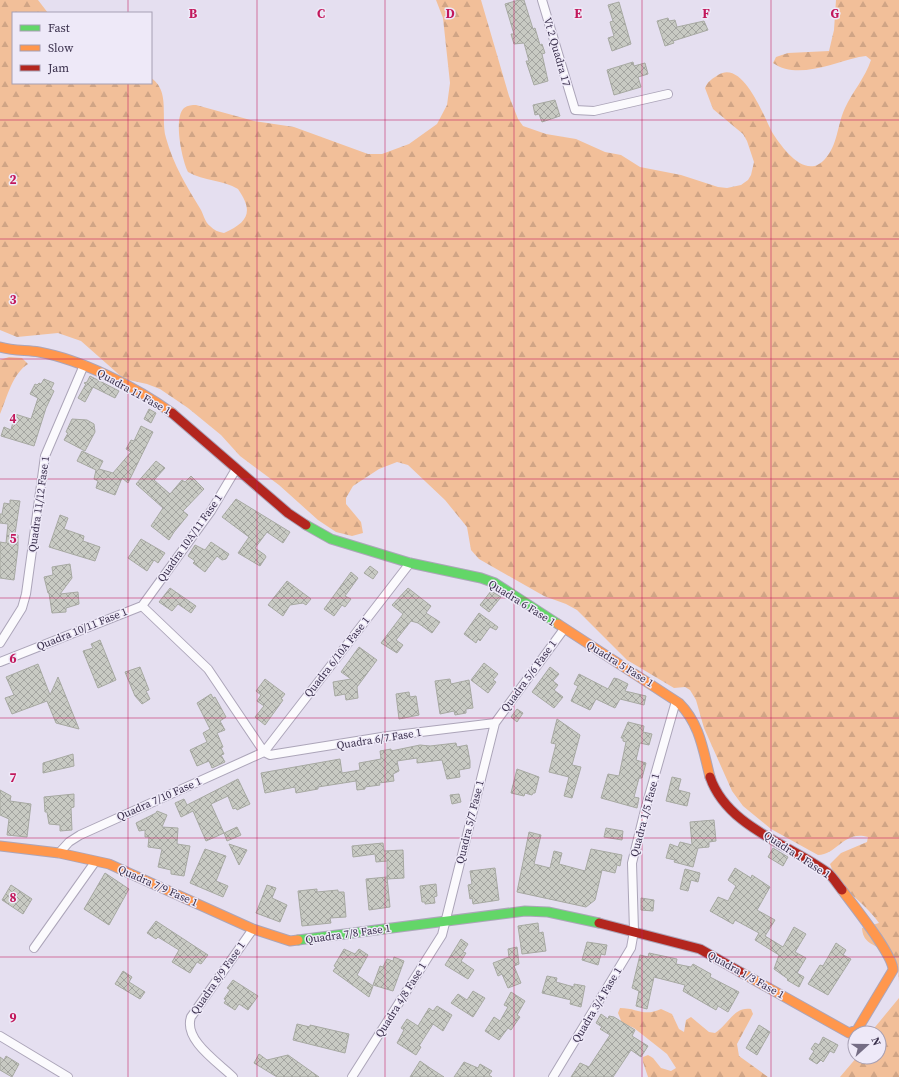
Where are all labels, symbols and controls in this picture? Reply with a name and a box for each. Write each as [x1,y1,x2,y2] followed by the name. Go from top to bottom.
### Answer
[189,5,198,22] text: B
[317,5,325,22] text: C
[445,5,455,22] text: D
[574,5,582,22] text: E
[702,5,710,22] text: F
[831,5,840,22] text: G
[12,12,152,84] legend
[540,16,574,89] street label: Vt 2 Quadra 17
[48,20,70,36] text: Fast
[48,40,74,56] text: Slow
[47,60,69,76] text: Jam
[9,171,17,188] text: 2
[9,291,17,308] text: 3
[94,366,174,418] street label: Quadra 11 Fase 1
[9,410,17,427] text: 4
[25,455,53,553] street label: Quadra 11/12 Fase 1
[154,491,226,585] street label: Quadra 10A/11 Fase 1
[9,530,17,547] text: 5
[485,576,559,630] street label: Quadra 6 Fase 1
[34,604,130,654] street label: Quadra 10/11 Fase 1
[301,613,373,701] street label: Quadra 6/10A Fase 1
[498,637,560,715] street label: Quadra 5/6 Fase 1
[583,637,657,691] street label: Quadra 5 Fase 1
[9,650,17,667] text: 6
[335,725,423,753] street label: Quadra 6/7 Fase 1
[9,769,17,786] text: 7
[627,772,663,858] street label: Quadra 1/5 Fase 1
[114,774,204,824] street label: Quadra 7/10 Fase 1
[452,779,488,865] street label: Quadra 5/7 Fase 1
[761,828,833,882] street label: Quadra 1 Fase 1
[116,862,200,910] street label: Quadra 7/9 Fase 1
[9,889,17,906] text: 8
[304,921,392,947] street label: Quadra 7/8 Fase 1
[187,939,249,1017] street label: Quadra 8/9 Fase 1
[705,948,787,1002] street label: Quadra 1/3 Fase 1
[372,960,430,1040] street label: Quadra 4/8 Fase 1
[568,964,626,1046] street label: Quadra 3/4 Fase 1
[9,1009,17,1026] text: 9
[847,1025,887,1065] north arrow
[867,1035,884,1048] text: N

